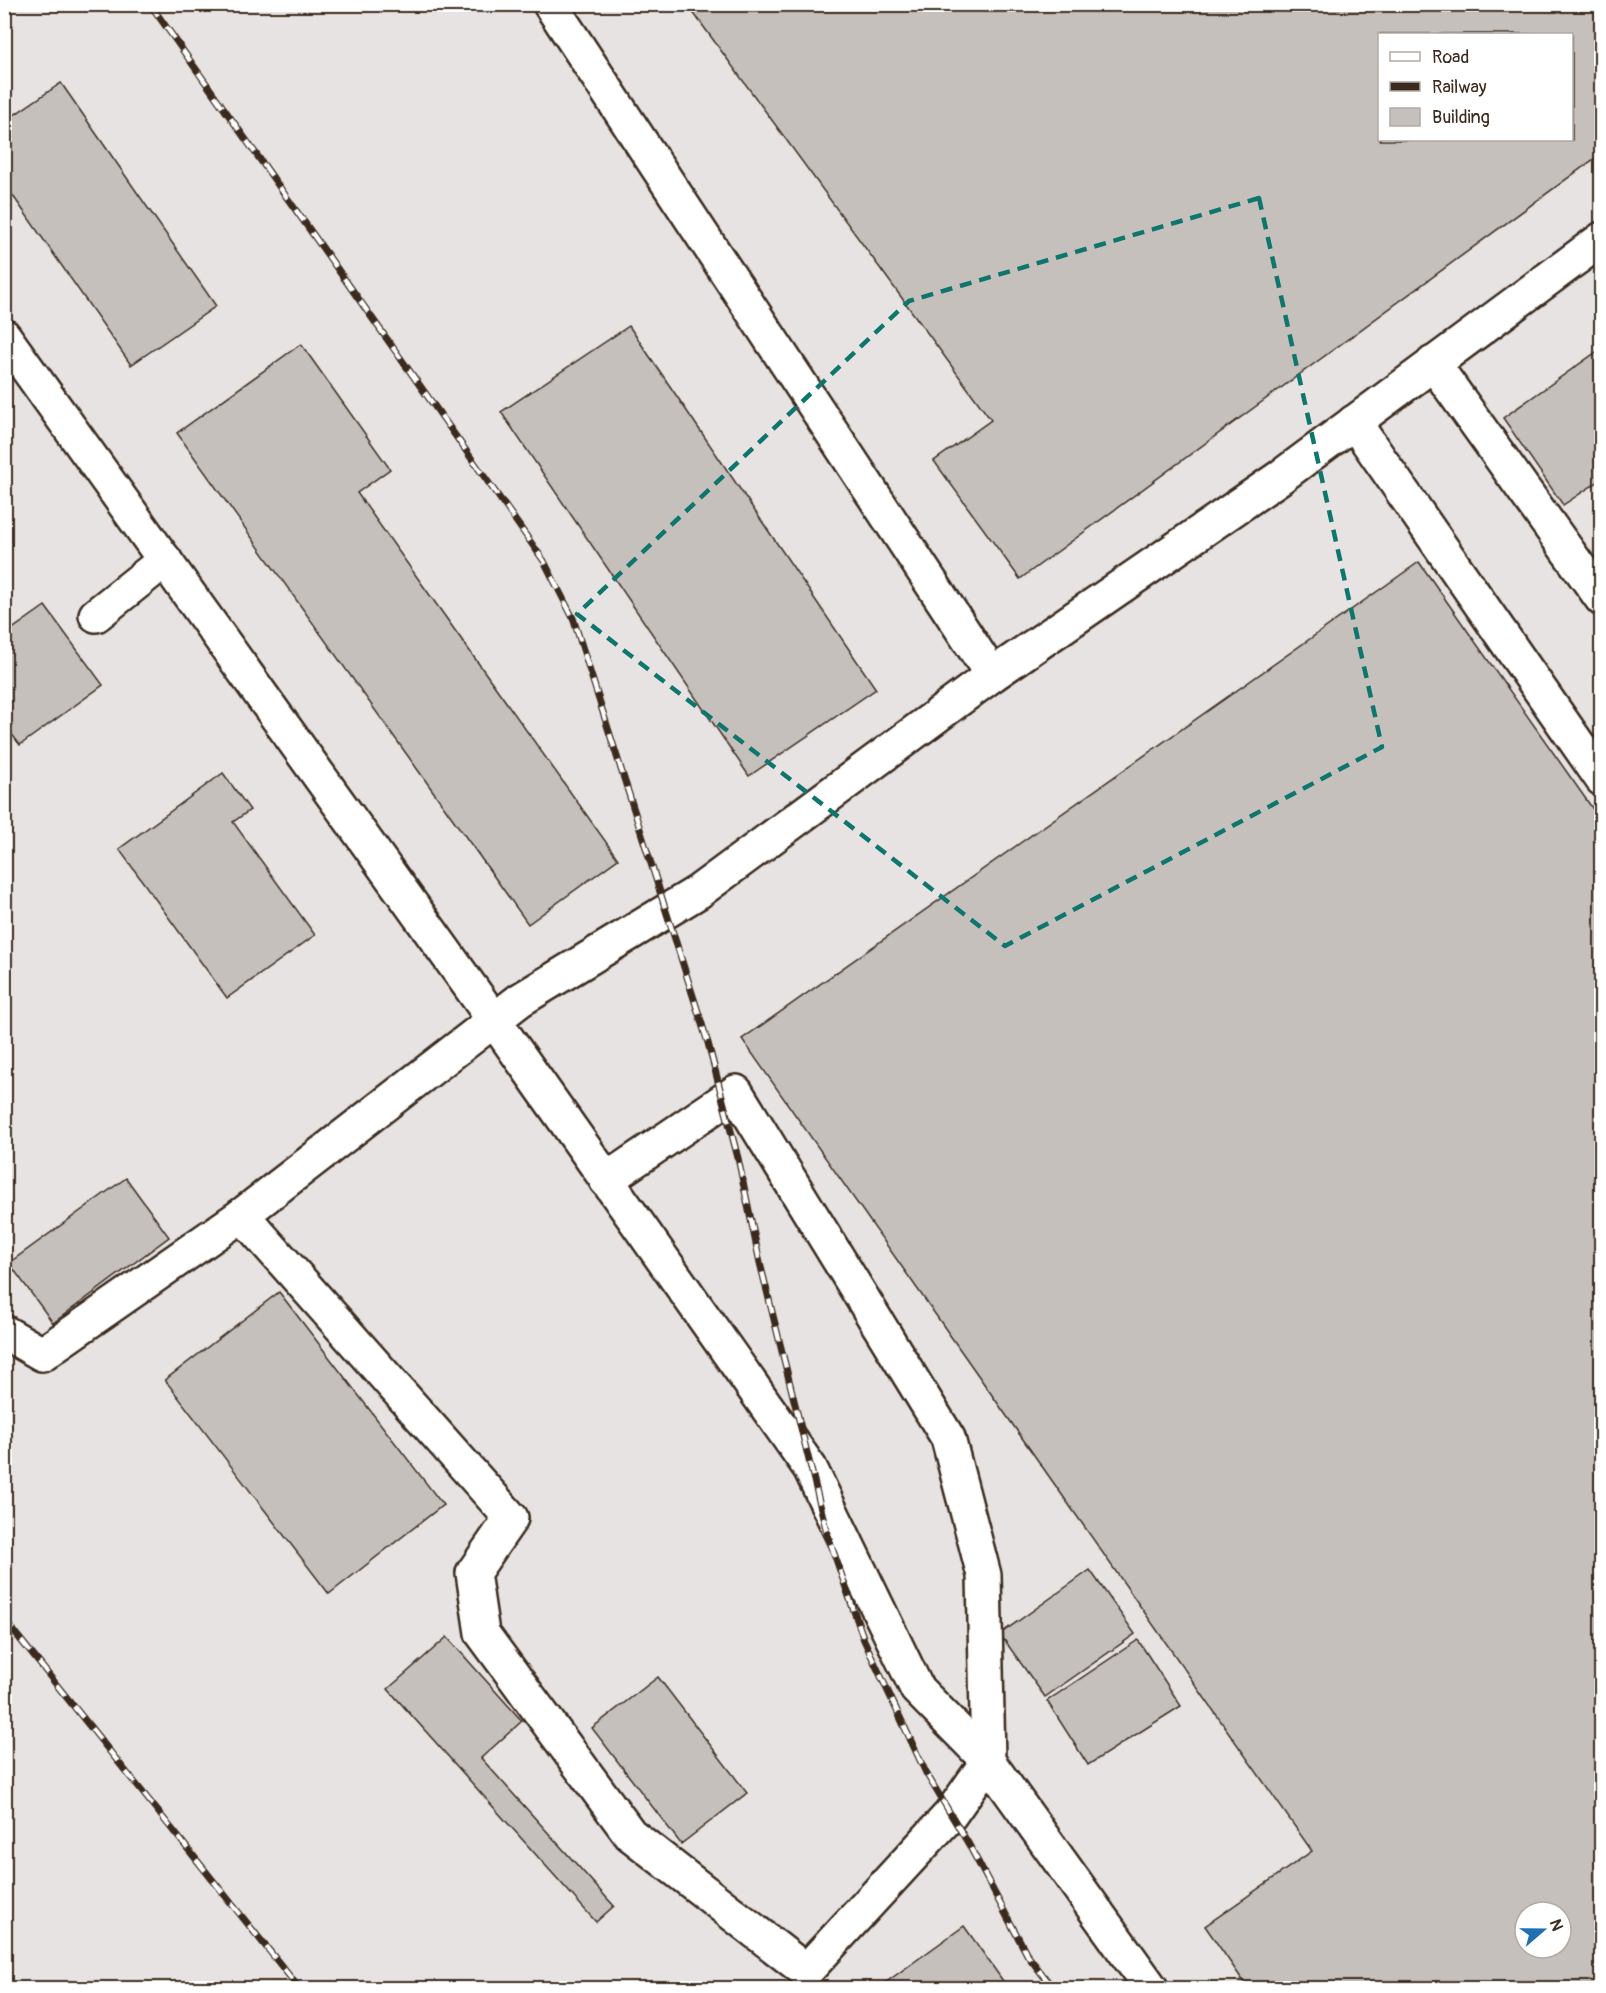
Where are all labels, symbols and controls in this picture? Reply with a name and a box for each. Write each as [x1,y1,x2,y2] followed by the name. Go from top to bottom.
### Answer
[1378,33,1573,141] legend
[1432,46,1469,69] text: Road
[1432,76,1487,99] text: Railway
[1432,106,1490,129] text: Building
[1513,1900,1573,1960] north arrow
[1545,1917,1567,1934] text: N

